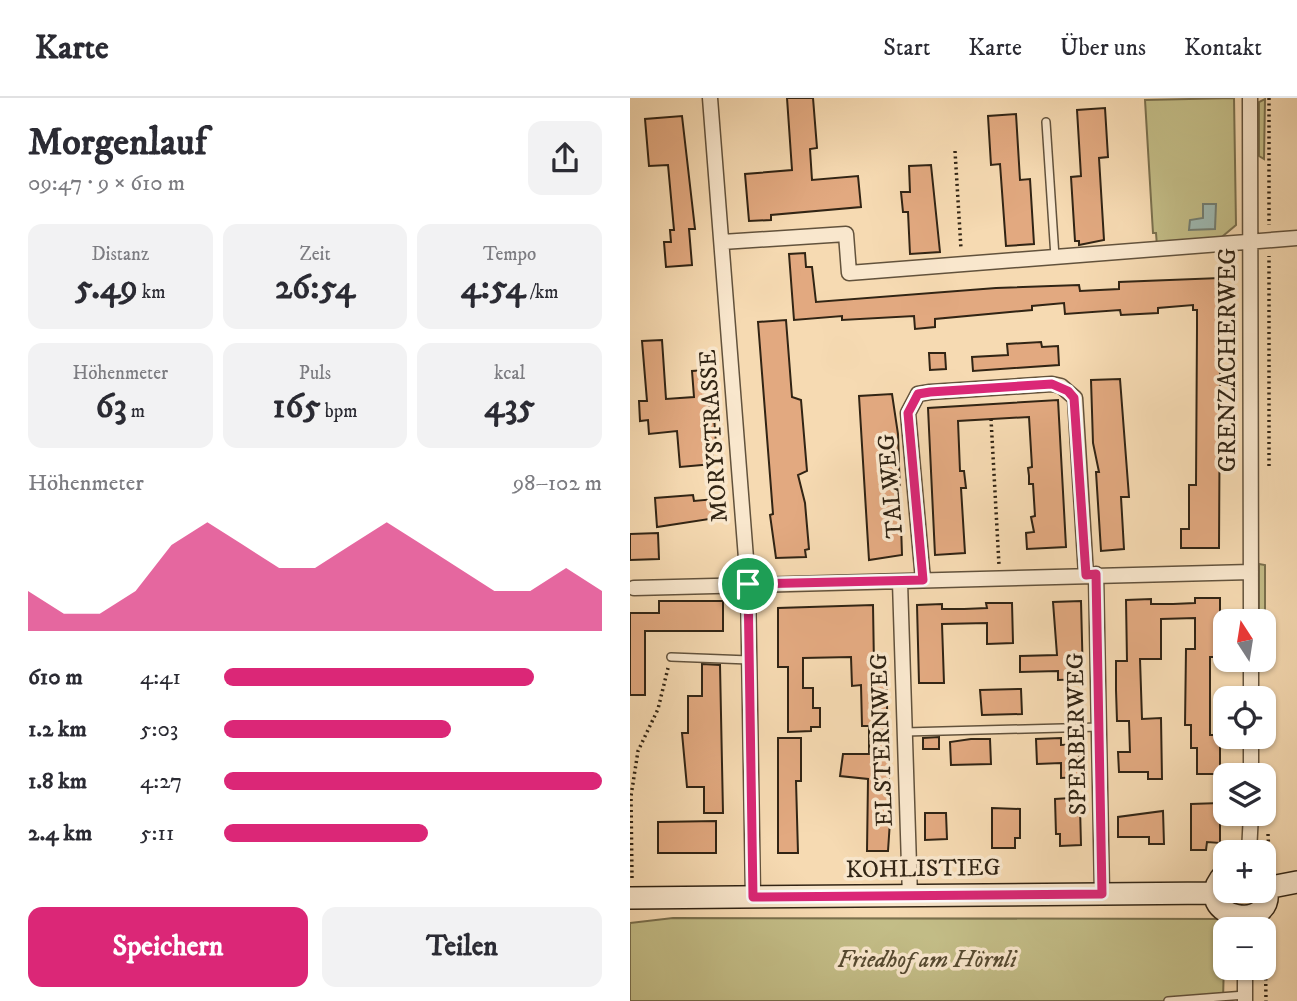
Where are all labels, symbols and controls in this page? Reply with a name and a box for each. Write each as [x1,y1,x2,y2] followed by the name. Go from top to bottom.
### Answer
[35,28,109,69] text: Karte
[883,33,930,63] text: Start
[968,33,1022,63] text: Karte
[1060,33,1146,63] text: Über uns
[1184,33,1262,63] text: Kontakt
[28,119,207,167] text: Morgenlauf
[528,121,602,195] button: share
[28,169,185,198] text: 09:47 · 9 × 610 m
[91,243,149,266] text: Distanz
[299,243,330,266] text: Zeit
[483,243,536,266] text: Tempo
[1213,248,1243,472] street label: GRENZACHERWEG
[75,266,138,310] text: 5.49
[275,266,355,310] text: 26:54
[461,266,526,310] text: 4:54
[138,281,166,304] text: km
[526,281,559,304] text: /km
[693,348,735,524] street label: MORYSTRASSE
[73,362,168,385] text: Höhenmeter
[299,362,331,385] text: Puls
[494,362,525,385] text: kcal
[96,385,127,429] text: 63
[272,385,321,429] text: 165
[484,385,535,429] text: 435
[127,400,145,423] text: m
[321,400,358,423] text: bpm
[871,432,911,539] street label: TALWEG
[28,469,144,498] text: Höhenmeter
[513,469,602,498] text: 98–102 m
[718,554,778,614] pin
[729,565,767,603] icon: arrive
[1213,609,1276,672] north arrow
[1213,609,1276,980] map controls
[1061,652,1093,816] street label: SPERBERWEG
[864,653,900,827] street label: ELSTERNWEG
[28,663,83,692] text: 610 m
[140,663,181,692] text: 4:41
[1213,686,1276,749] button: locate
[28,715,87,744] text: 1.2 km
[140,715,178,744] text: 5:03
[1213,763,1276,826] button: layers
[28,767,87,796] text: 1.8 km
[140,767,182,796] text: 4:27
[28,819,92,848] text: 2.4 km
[140,819,174,848] text: 5:11
[1213,840,1276,903] button: +
[845,853,1001,885] street label: KOHLISTIEG
[28,907,308,987] button: Speichern
[322,907,602,987] button: Teilen
[1213,917,1276,980] button: −
[837,945,1018,975] park label: Friedhof am Hörnli

